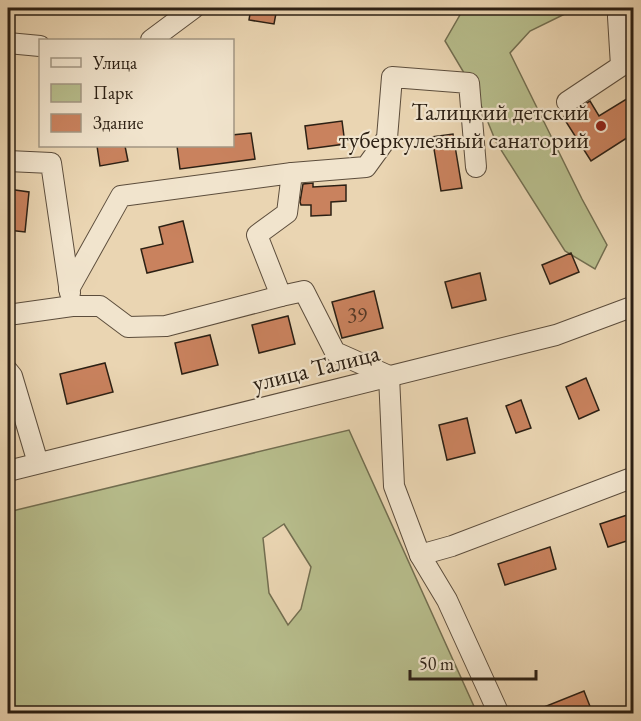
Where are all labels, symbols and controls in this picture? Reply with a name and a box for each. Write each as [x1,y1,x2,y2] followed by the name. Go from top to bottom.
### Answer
[39,39,234,147] legend
[92,51,138,74] text: Улица
[93,81,133,104] text: Парк
[339,96,589,155] place label: Талицкий детский туберкулезный санаторий
[93,111,143,134] text: Здание
[594,119,608,133] marker: Талицкий детский туберкулезный санаторий
[347,301,367,328] house number: 39
[249,337,383,398] street label: улица Талица
[410,643,536,681] scale bar
[419,652,454,675] text: 50 m

